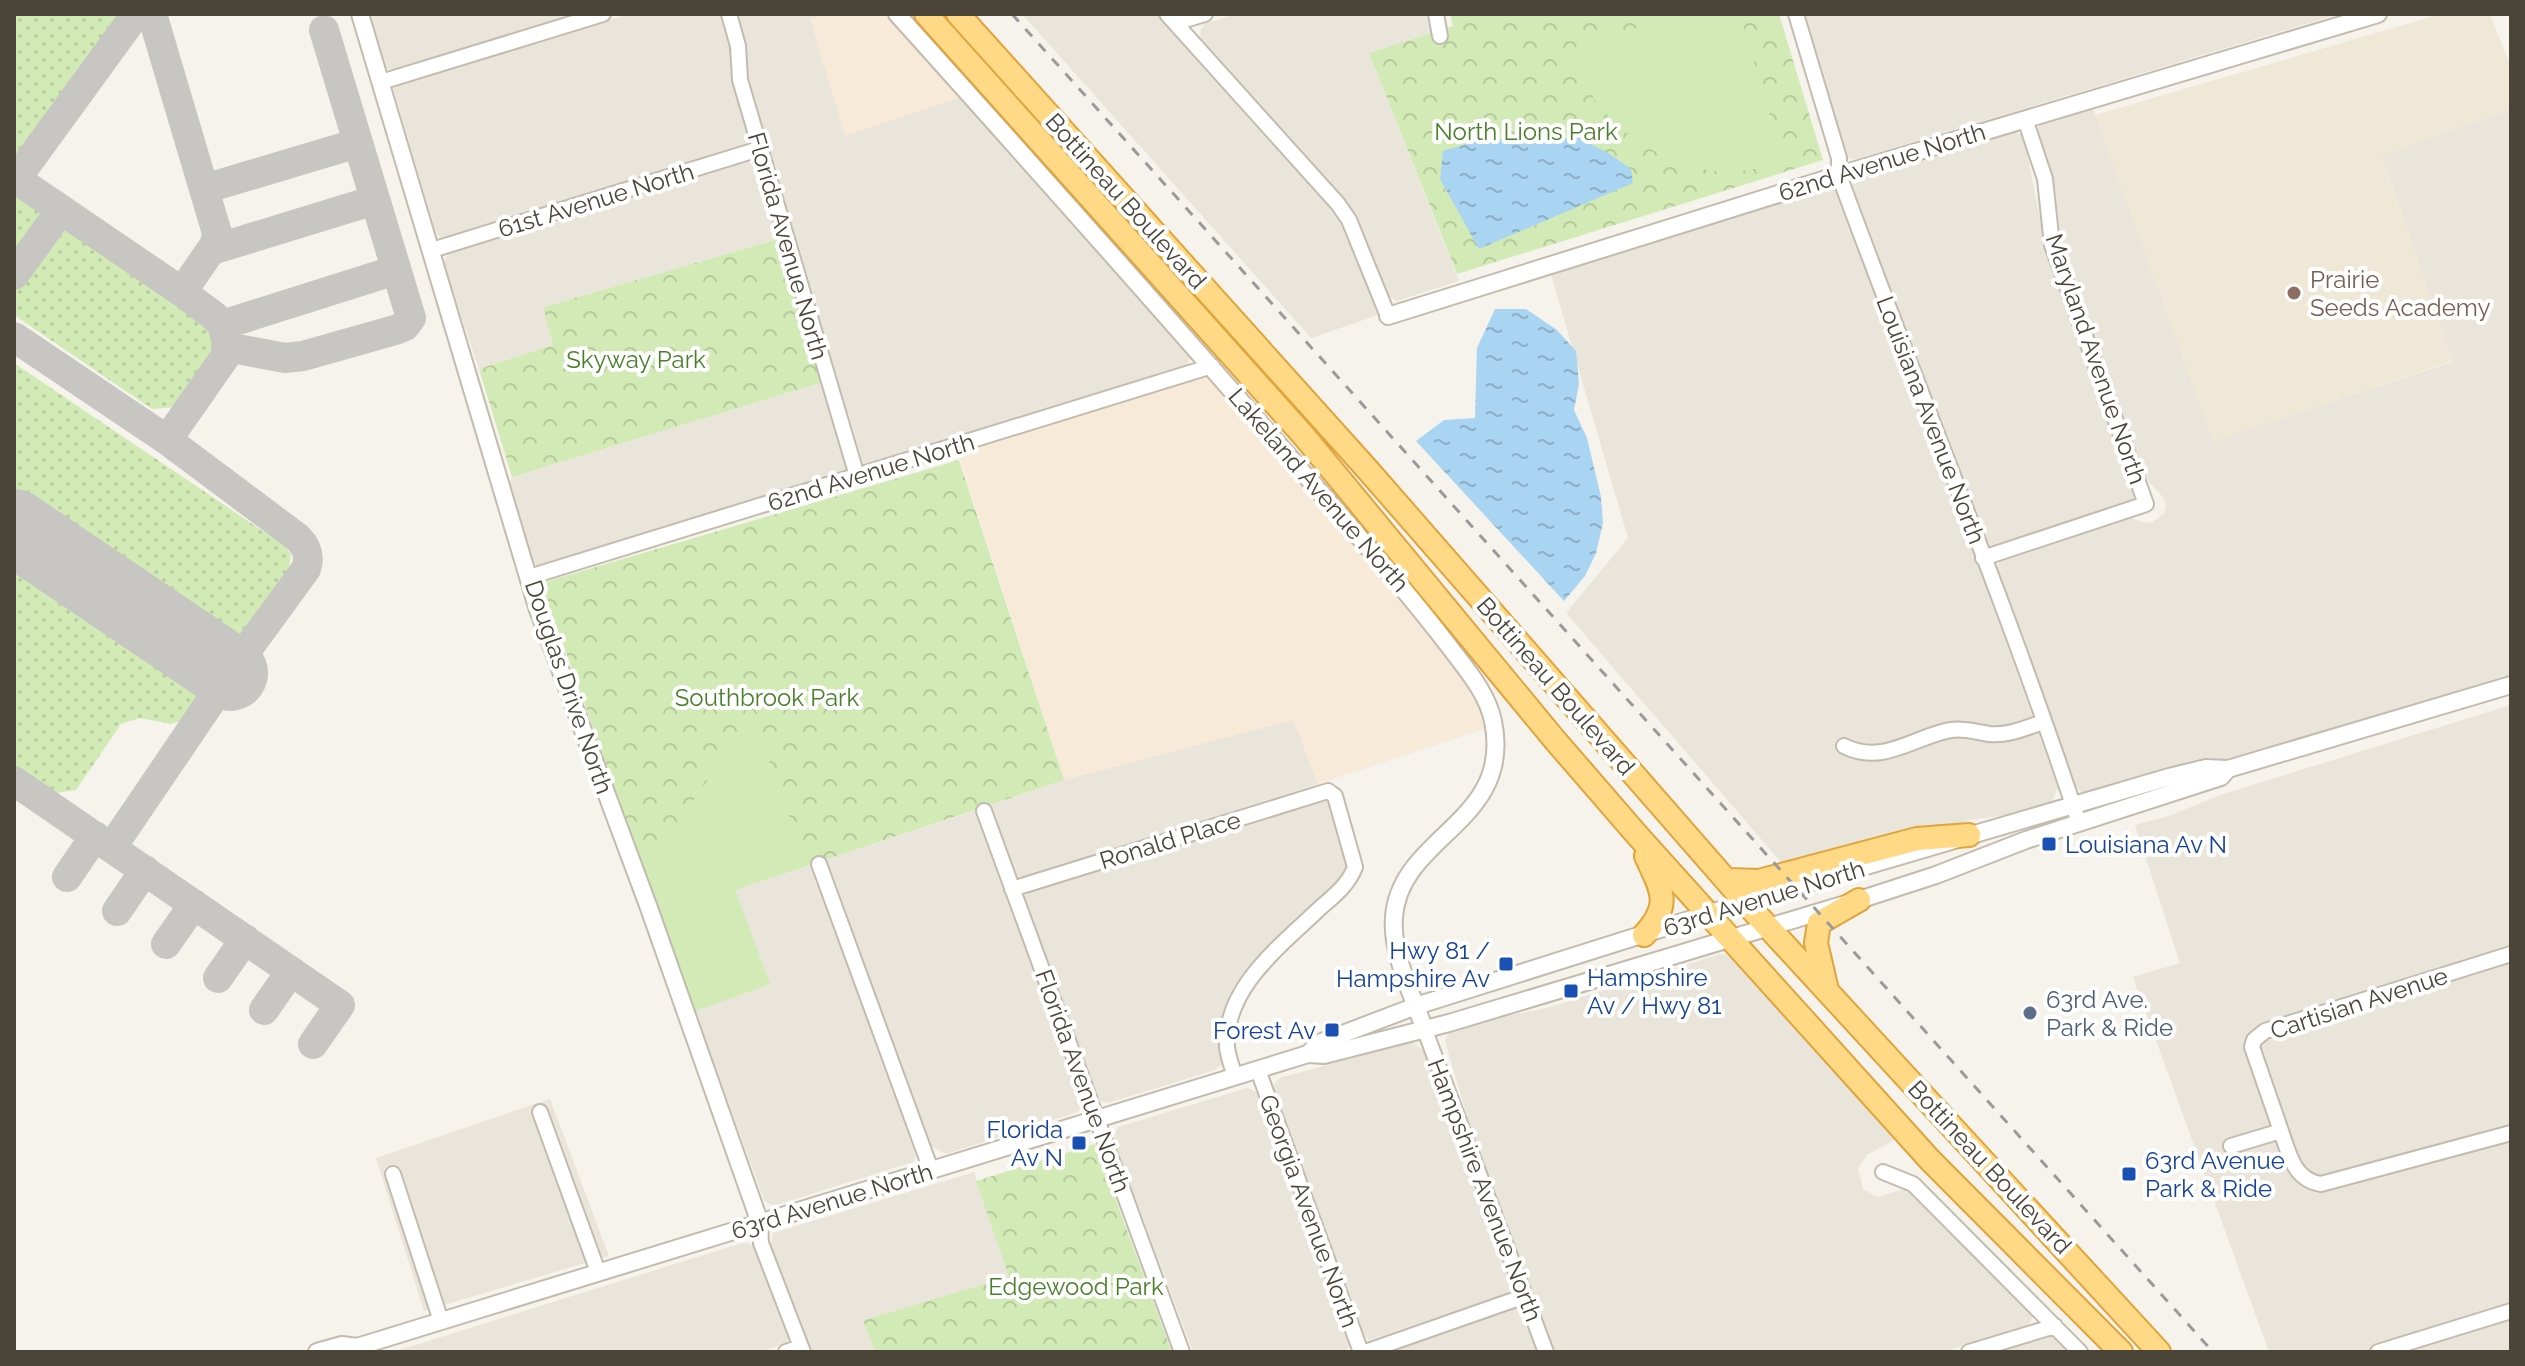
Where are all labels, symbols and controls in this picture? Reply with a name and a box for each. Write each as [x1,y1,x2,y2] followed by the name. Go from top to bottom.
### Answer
[1040,107,1212,295] street label: Bottineau Boulevard
[1434,117,1618,146] park label: North Lions Park
[1775,117,1989,207] street label: 62nd Avenue North
[742,129,834,363] street label: Florida Avenue North
[495,156,697,244] street label: 61st Avenue North
[2040,230,2152,488] street label: Maryland Avenue North
[2310,265,2491,322] place label: Prairie Seeds Academy
[2285,284,2303,302] marker: Prairie Seeds Academy
[1870,292,1992,548] street label: Louisiana Avenue North
[566,345,706,374] park label: Skyway Park
[1223,382,1415,598] street label: Lakeland Avenue North
[764,427,978,517] street label: 62nd Avenue North
[519,576,619,798] street label: Douglas Drive North
[1471,591,1641,781] street label: Bottineau Boulevard
[675,683,859,712] park label: Southbrook Park
[1096,805,1244,875] street label: Ronald Place
[2065,830,2227,859] place label: Louisiana Av N
[2040,835,2058,853] marker: Louisiana Av N
[1660,854,1868,942] street label: 63rd Avenue North
[1336,936,1490,993] place label: Hwy 81 / Hampshire Av
[1497,955,1515,973] marker: Hwy 81 / Hampshire Av
[2267,961,2451,1045] street label: Cartisian Avenue
[1587,963,1722,1020] place label: Hampshire Av / Hwy 81
[1029,965,1137,1197] street label: Florida Avenue North
[1562,982,1580,1000] marker: Hampshire Av / Hwy 81
[2046,985,2173,1042] place label: 63rd Ave. Park & Ride
[2021,1004,2039,1022] marker: 63rd Ave. Park & Ride
[1213,1016,1316,1045] place label: Forest Av
[1323,1021,1341,1039] marker: Forest Av
[1421,1054,1549,1326] street label: Hampshire Avenue North
[1902,1074,2078,1260] street label: Bottineau Boulevard
[1253,1091,1365,1331] street label: Georgia Avenue North
[986,1115,1063,1172] place label: Florida Av N
[1070,1134,1088,1152] marker: Florida Av N
[2145,1146,2285,1203] place label: 63rd Avenue Park & Ride
[728,1157,936,1245] street label: 63rd Avenue North
[2120,1165,2138,1183] marker: 63rd Avenue Park & Ride
[988,1272,1164,1301] park label: Edgewood Park

